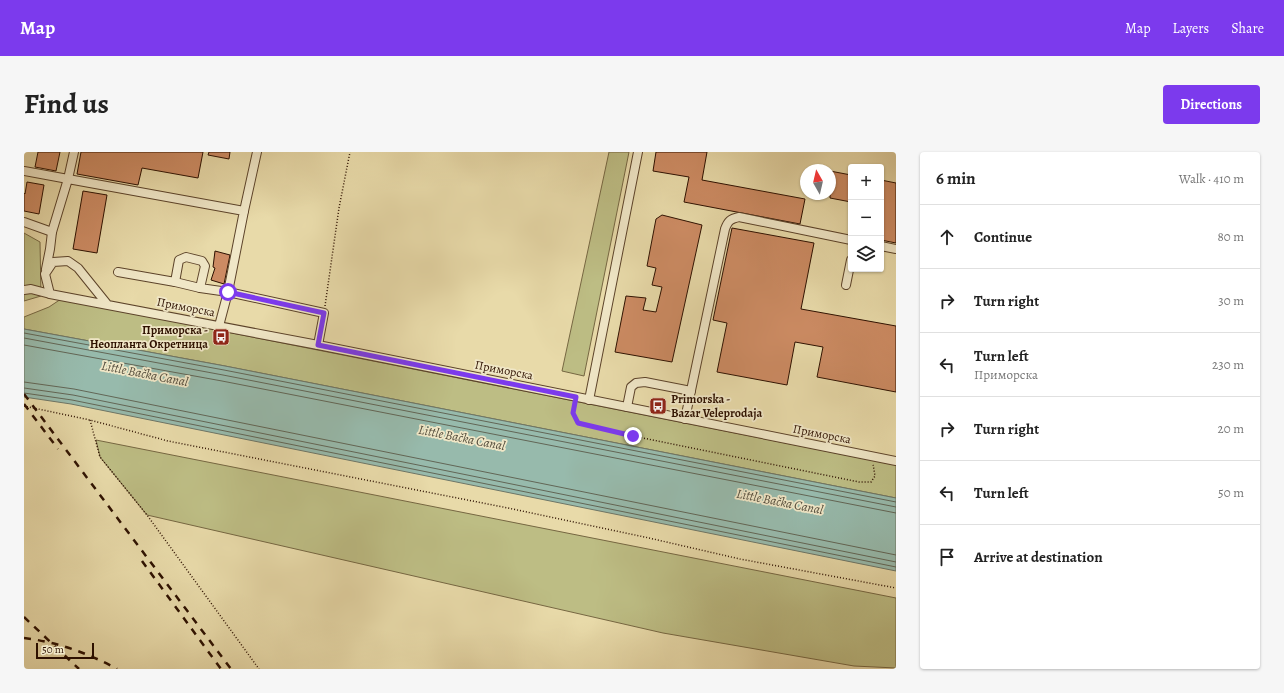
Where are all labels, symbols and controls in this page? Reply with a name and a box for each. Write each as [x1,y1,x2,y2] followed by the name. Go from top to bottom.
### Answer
[20,15,55,41] text: Map
[1125,19,1151,38] text: Map
[1173,19,1209,38] text: Layers
[1231,19,1264,38] text: Share
[24,85,109,123] text: Find us
[1163,85,1260,124] button: Directions
[800,164,836,200] north arrow
[848,164,884,272] map controls
[848,164,884,200] button: +
[936,167,976,190] text: 6 min
[1179,170,1244,187] text: Walk · 410 m
[848,200,884,236] button: −
[936,226,958,248] icon: ahead
[974,227,1032,247] text: Continue
[1217,228,1244,245] text: 80 m
[848,236,884,272] button: layers
[219,283,237,301] route start
[936,290,958,312] icon: right
[974,291,1039,311] text: Turn right
[1218,292,1244,309] text: 30 m
[156,294,217,321] street label: Приморска
[90,322,208,352] place label: Приморска - Неопланта Окретница
[211,327,231,347] bus stop icon: Приморска - Неопланта Окретница
[974,346,1029,366] text: Turn left
[936,354,958,376] icon: left
[1212,356,1244,373] text: 230 m
[100,357,190,390] water label: Little Bačka Canal
[474,357,535,384] street label: Приморска
[974,366,1038,383] text: Приморска
[671,391,762,421] place label: Primorska - Bazar Veleprodaja
[648,396,668,416] bus stop icon: Primorska - Bazar Veleprodaja
[936,418,958,440] icon: right
[974,419,1039,439] text: Turn right
[1218,420,1244,437] text: 20 m
[417,421,507,454] water label: Little Bačka Canal
[792,421,853,448] street label: Приморска
[624,427,642,445] route end
[936,482,958,504] icon: left
[974,483,1029,503] text: Turn left
[1218,484,1244,501] text: 50 m
[735,485,825,518] water label: Little Bačka Canal
[936,546,958,568] icon: arrive
[974,547,1103,567] text: Arrive at destination
[36,641,94,660] scale bar
[42,642,64,657] text: 50 m

